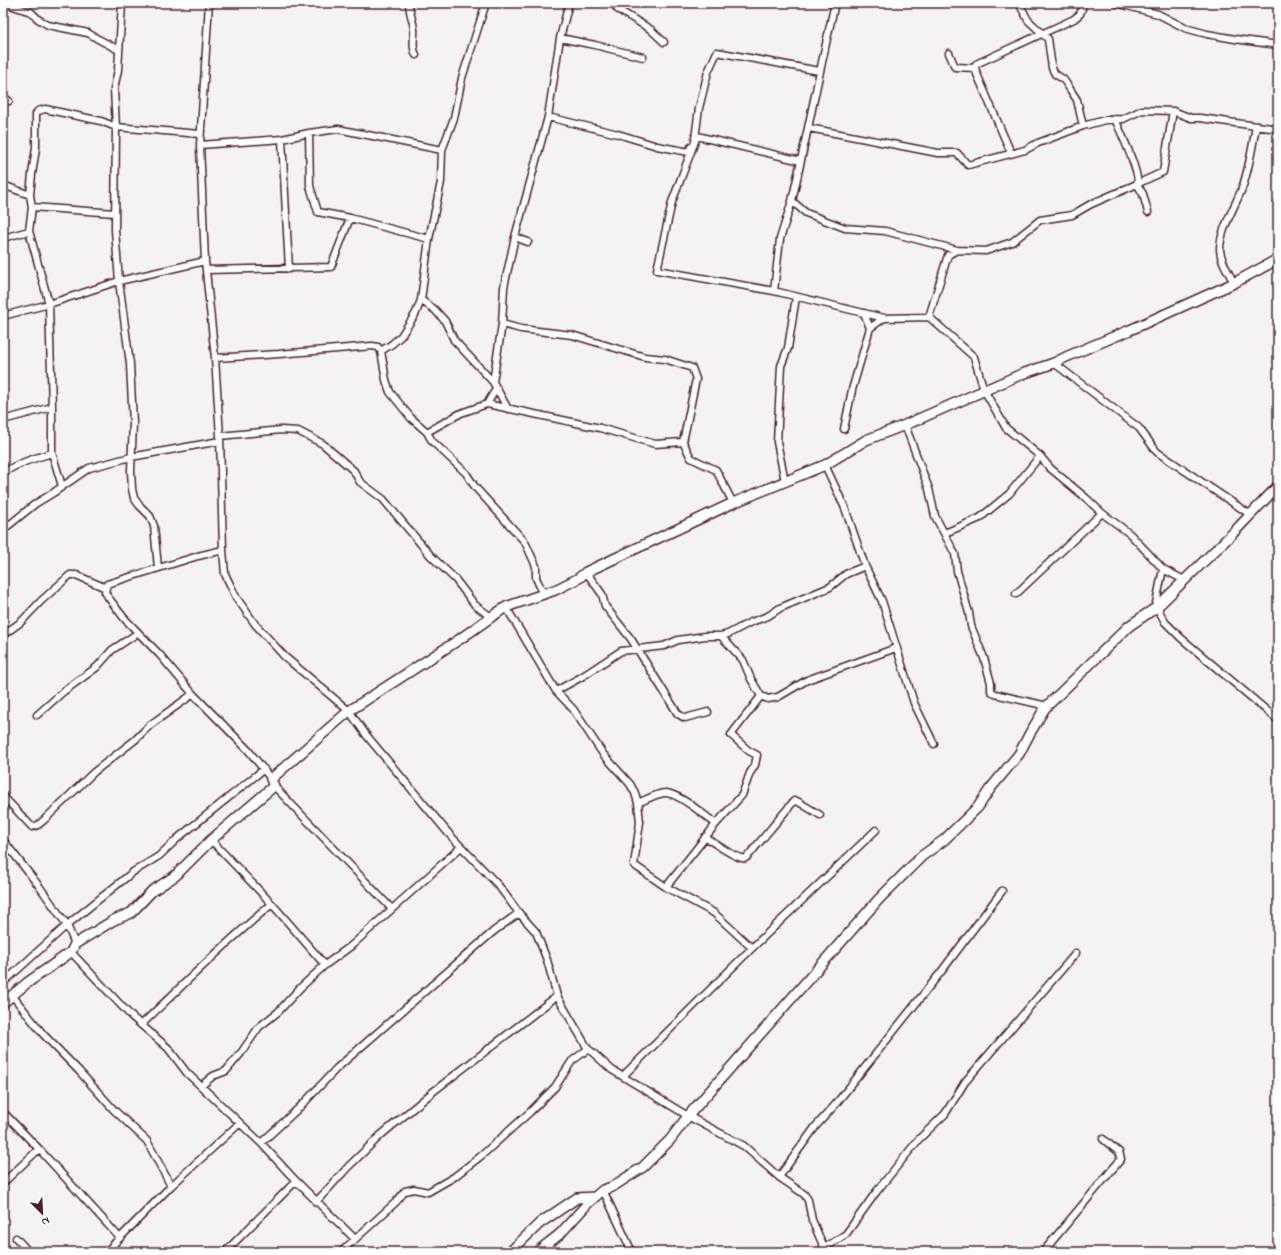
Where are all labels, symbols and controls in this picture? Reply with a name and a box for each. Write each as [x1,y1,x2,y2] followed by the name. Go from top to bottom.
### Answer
[22,1193,62,1233] north arrow
[39,1212,52,1230] text: N

